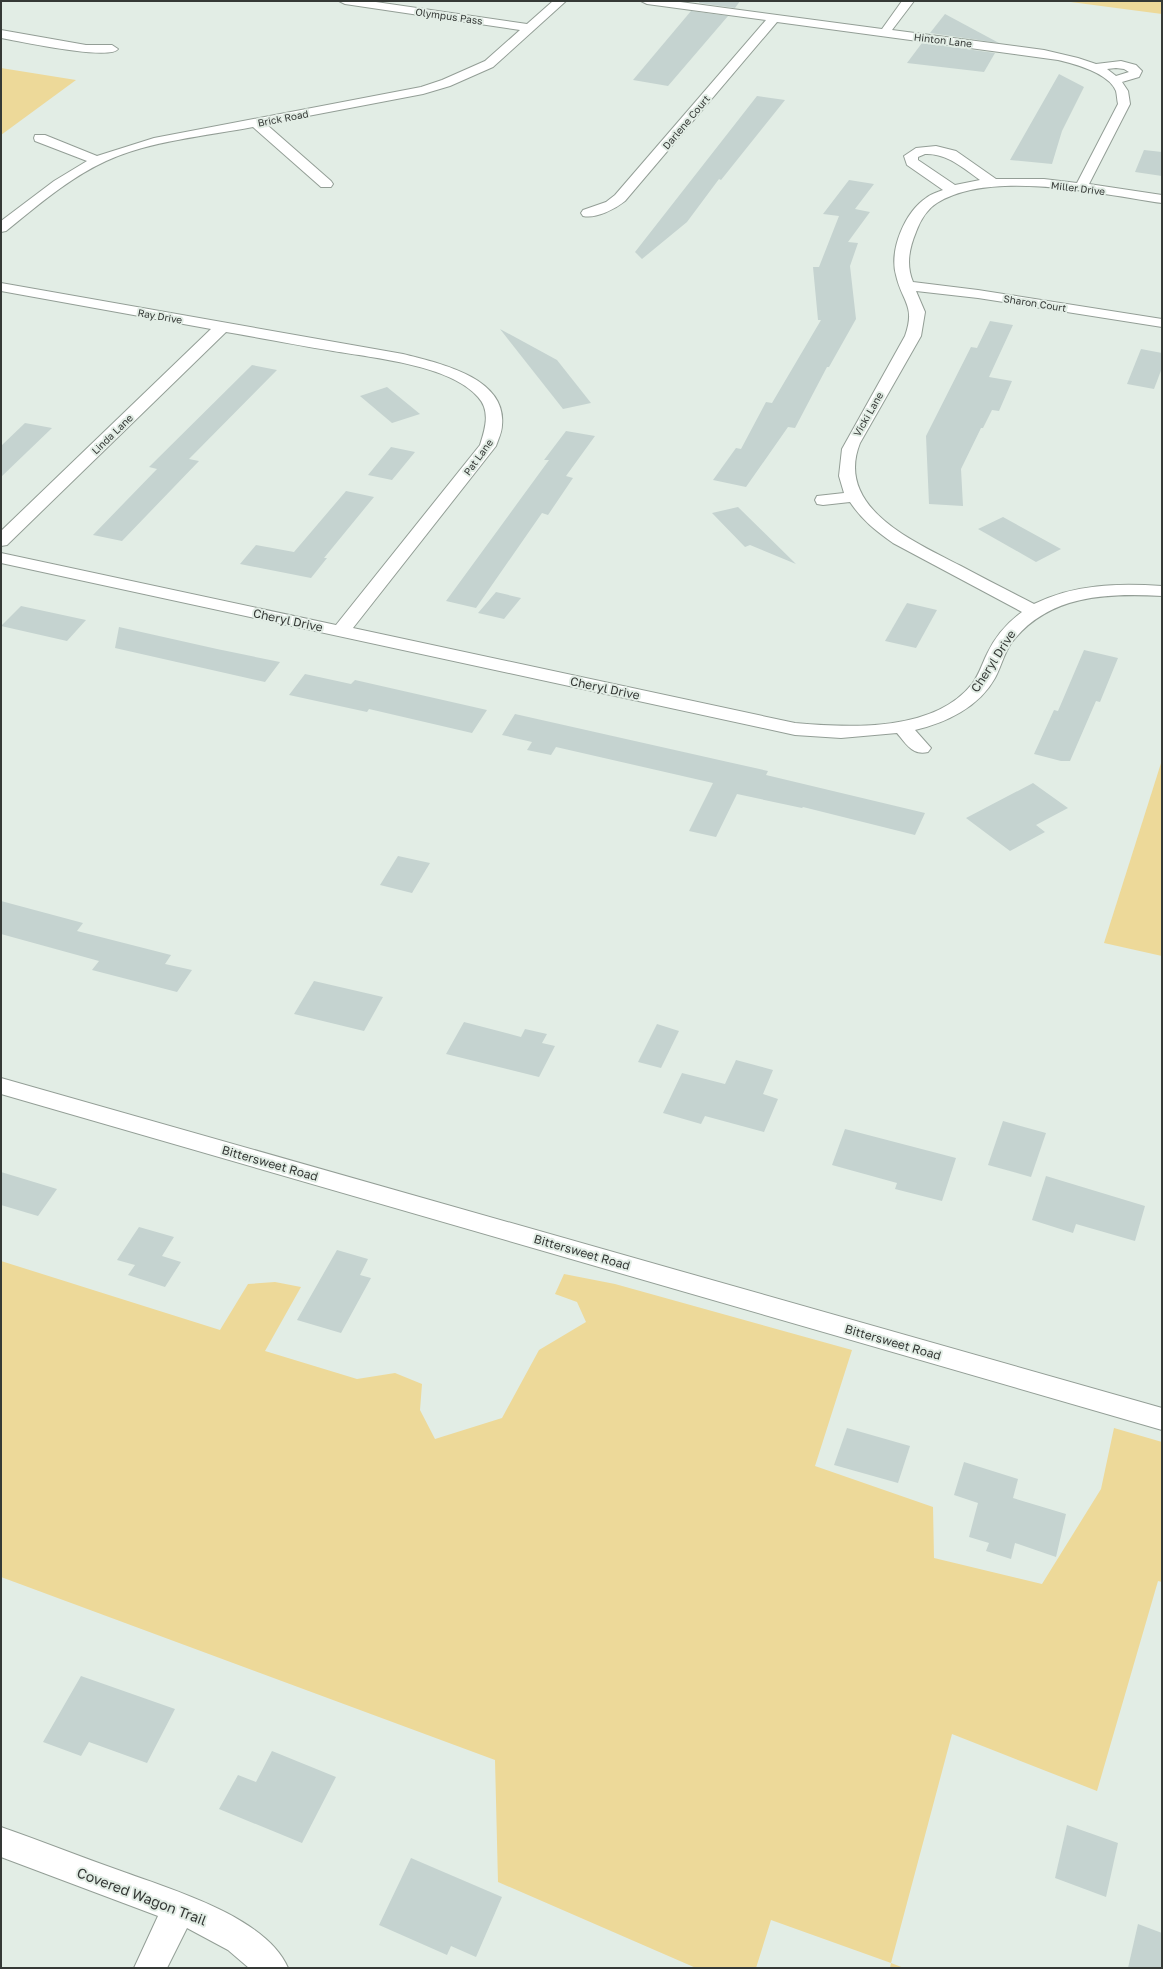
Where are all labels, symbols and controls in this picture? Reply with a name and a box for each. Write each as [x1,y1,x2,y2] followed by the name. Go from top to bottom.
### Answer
[415,5,483,27] street label: Olympus Pass
[913,30,973,50] street label: Hinton Lane
[660,93,712,151] street label: Darlene Court
[257,107,309,129] street label: Brick Road
[1050,179,1106,197] street label: Miller Drive
[1003,292,1067,314] street label: Sharon Court
[137,306,183,326] street label: Ray Drive
[851,390,886,438] street label: Vicki Lane
[89,411,135,456] street label: Linda Lane
[461,436,495,477] street label: Pat Lane
[252,605,324,635] street label: Cheryl Drive
[967,627,1019,695] street label: Cheryl Drive
[569,673,641,703] street label: Cheryl Drive
[220,1142,320,1184] street label: Bittersweet Road
[532,1231,632,1273] street label: Bittersweet Road
[843,1321,943,1363] street label: Bittersweet Road
[75,1863,209,1929] street label: Covered Wagon Trail

